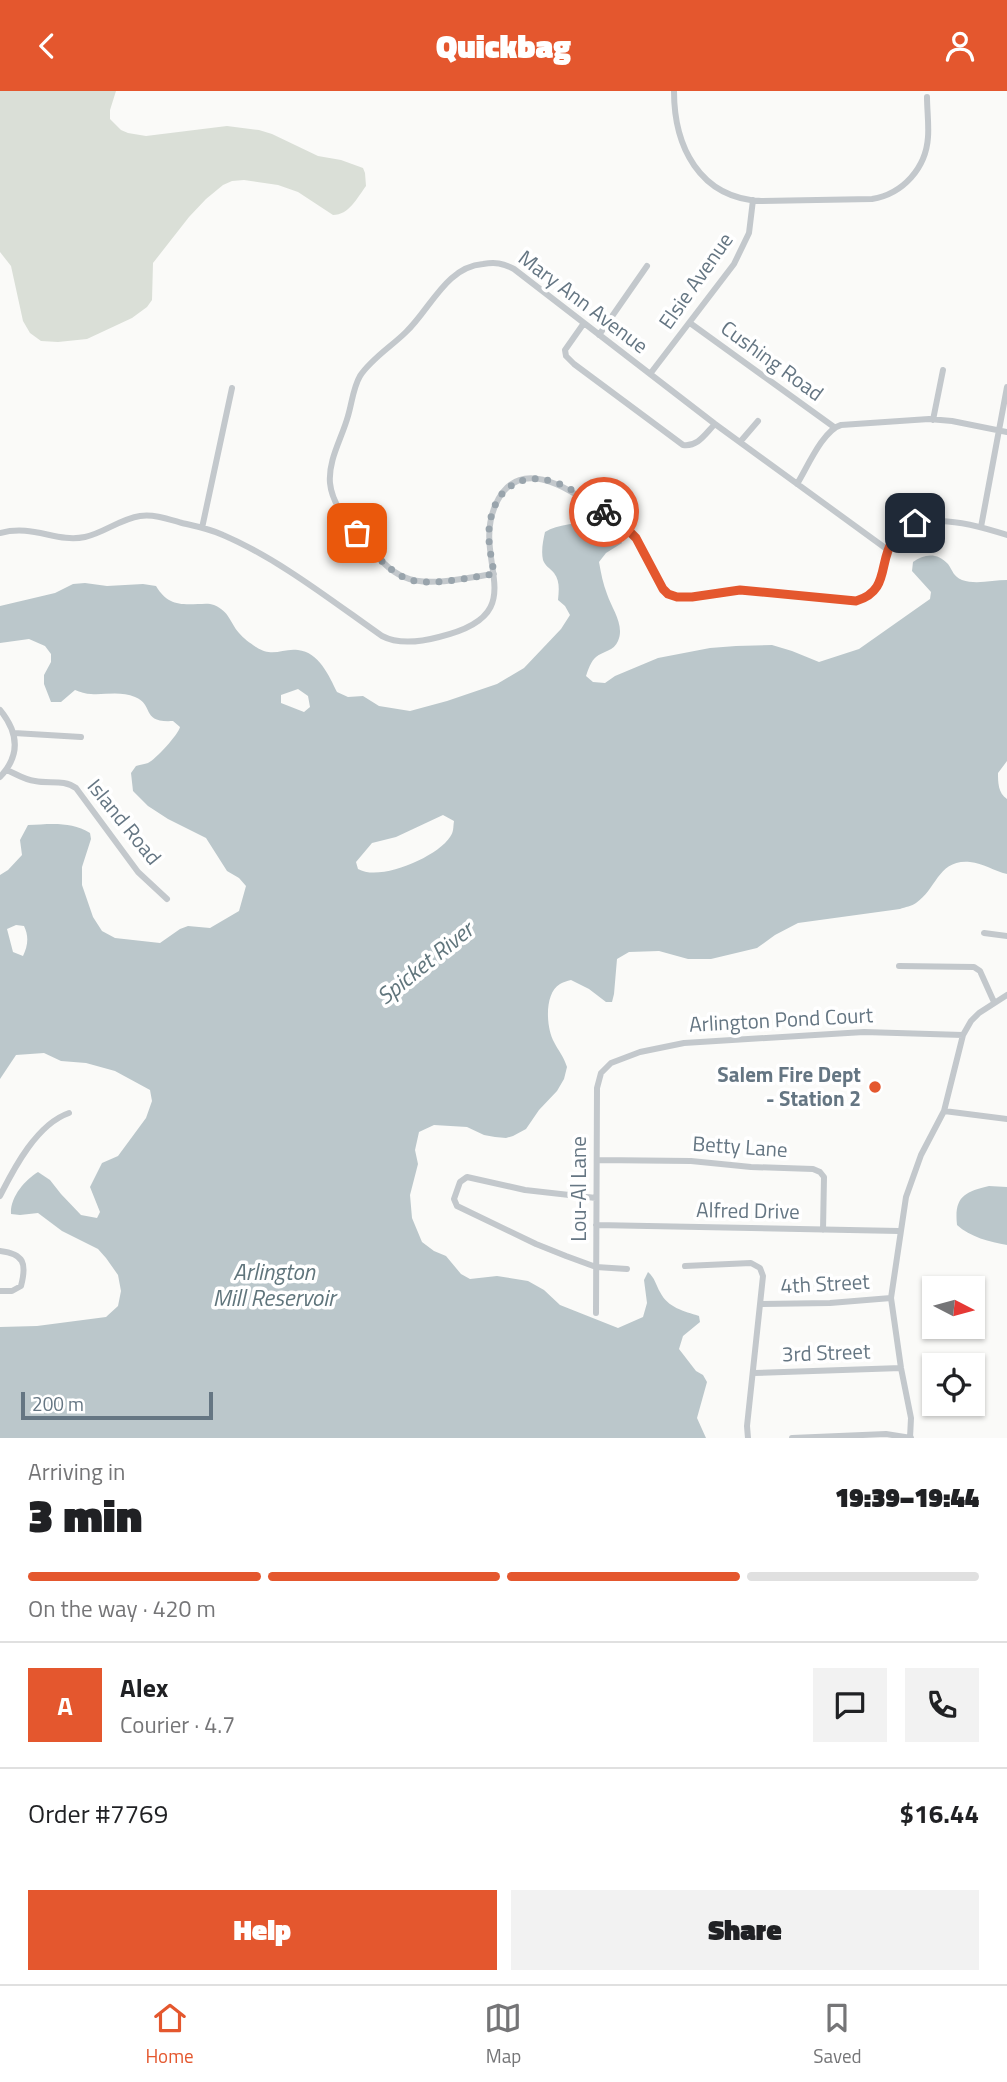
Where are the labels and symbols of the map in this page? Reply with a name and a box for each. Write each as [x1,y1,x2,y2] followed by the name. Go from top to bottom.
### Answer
[650,225,740,335] street label: Elsie Avenue
[512,242,655,361] street label: Mary Ann Avenue
[715,312,831,408] street label: Cushing Road
[569,477,639,547] courier
[885,493,945,553] pin
[327,503,387,563] pin
[80,771,170,871] street label: Island Road
[369,911,483,1013] water label: Spicket River
[688,998,874,1040] street label: Arlington Pond Court
[717,1058,861,1114] place label: Salem Fire Dept - Station 2
[867,1079,883,1095] marker: Salem Fire Dept - Station 2
[691,1127,789,1165] street label: Betty Lane
[562,1136,594,1242] street label: Lou-Al Lane
[696,1193,800,1227] street label: Alfred Drive
[213,1254,338,1315] water label: Arlington Mill Reservoir
[780,1265,871,1301] street label: 4th Street
[922,1276,985,1339] north arrow
[781,1334,871,1370] street label: 3rd Street
[21,1389,214,1421] scale bar

